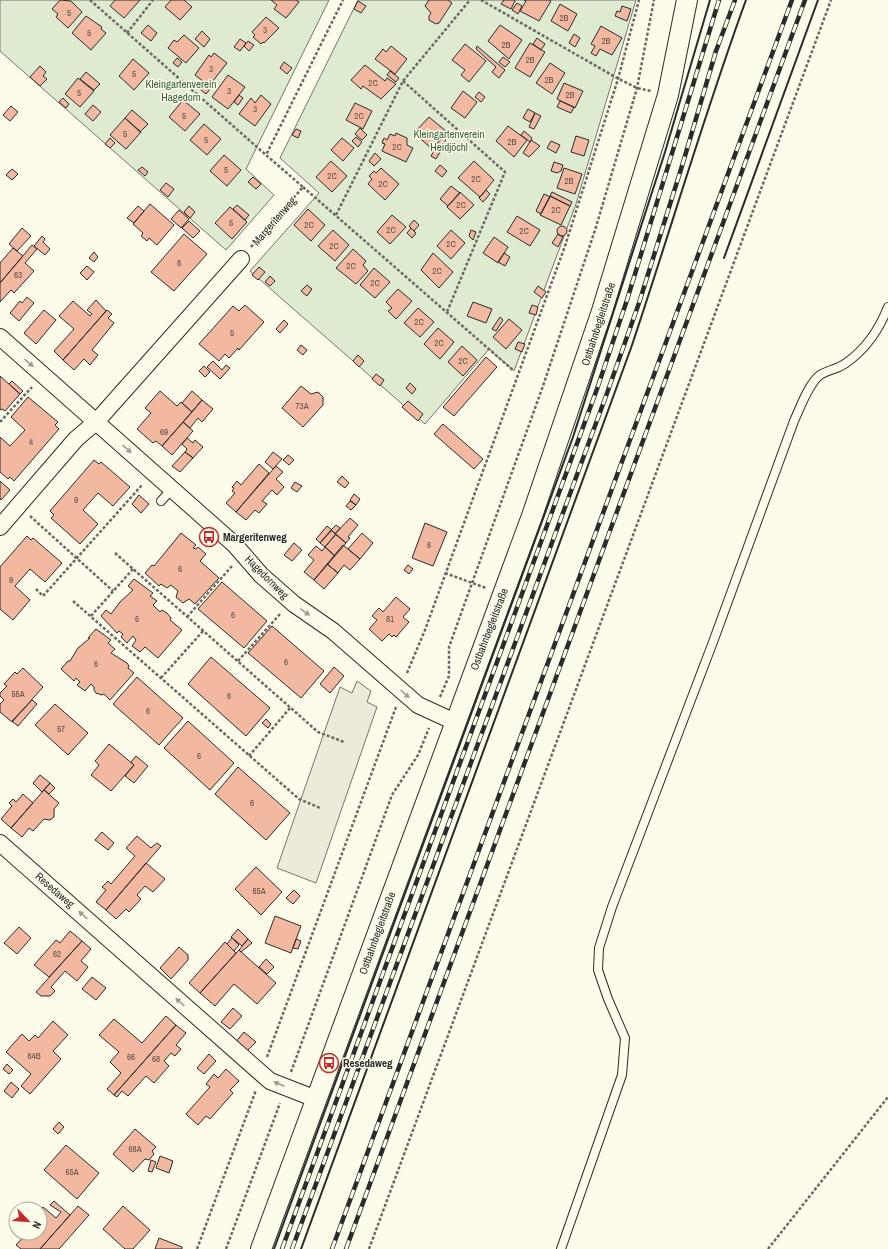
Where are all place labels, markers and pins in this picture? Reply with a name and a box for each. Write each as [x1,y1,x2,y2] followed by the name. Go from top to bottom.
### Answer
[198,526,220,548] bus stop icon: Margeritenweg
[223,530,287,544] place label: Margeritenweg
[318,1052,340,1074] bus stop icon: Resedaweg
[343,1056,393,1070] place label: Resedaweg

